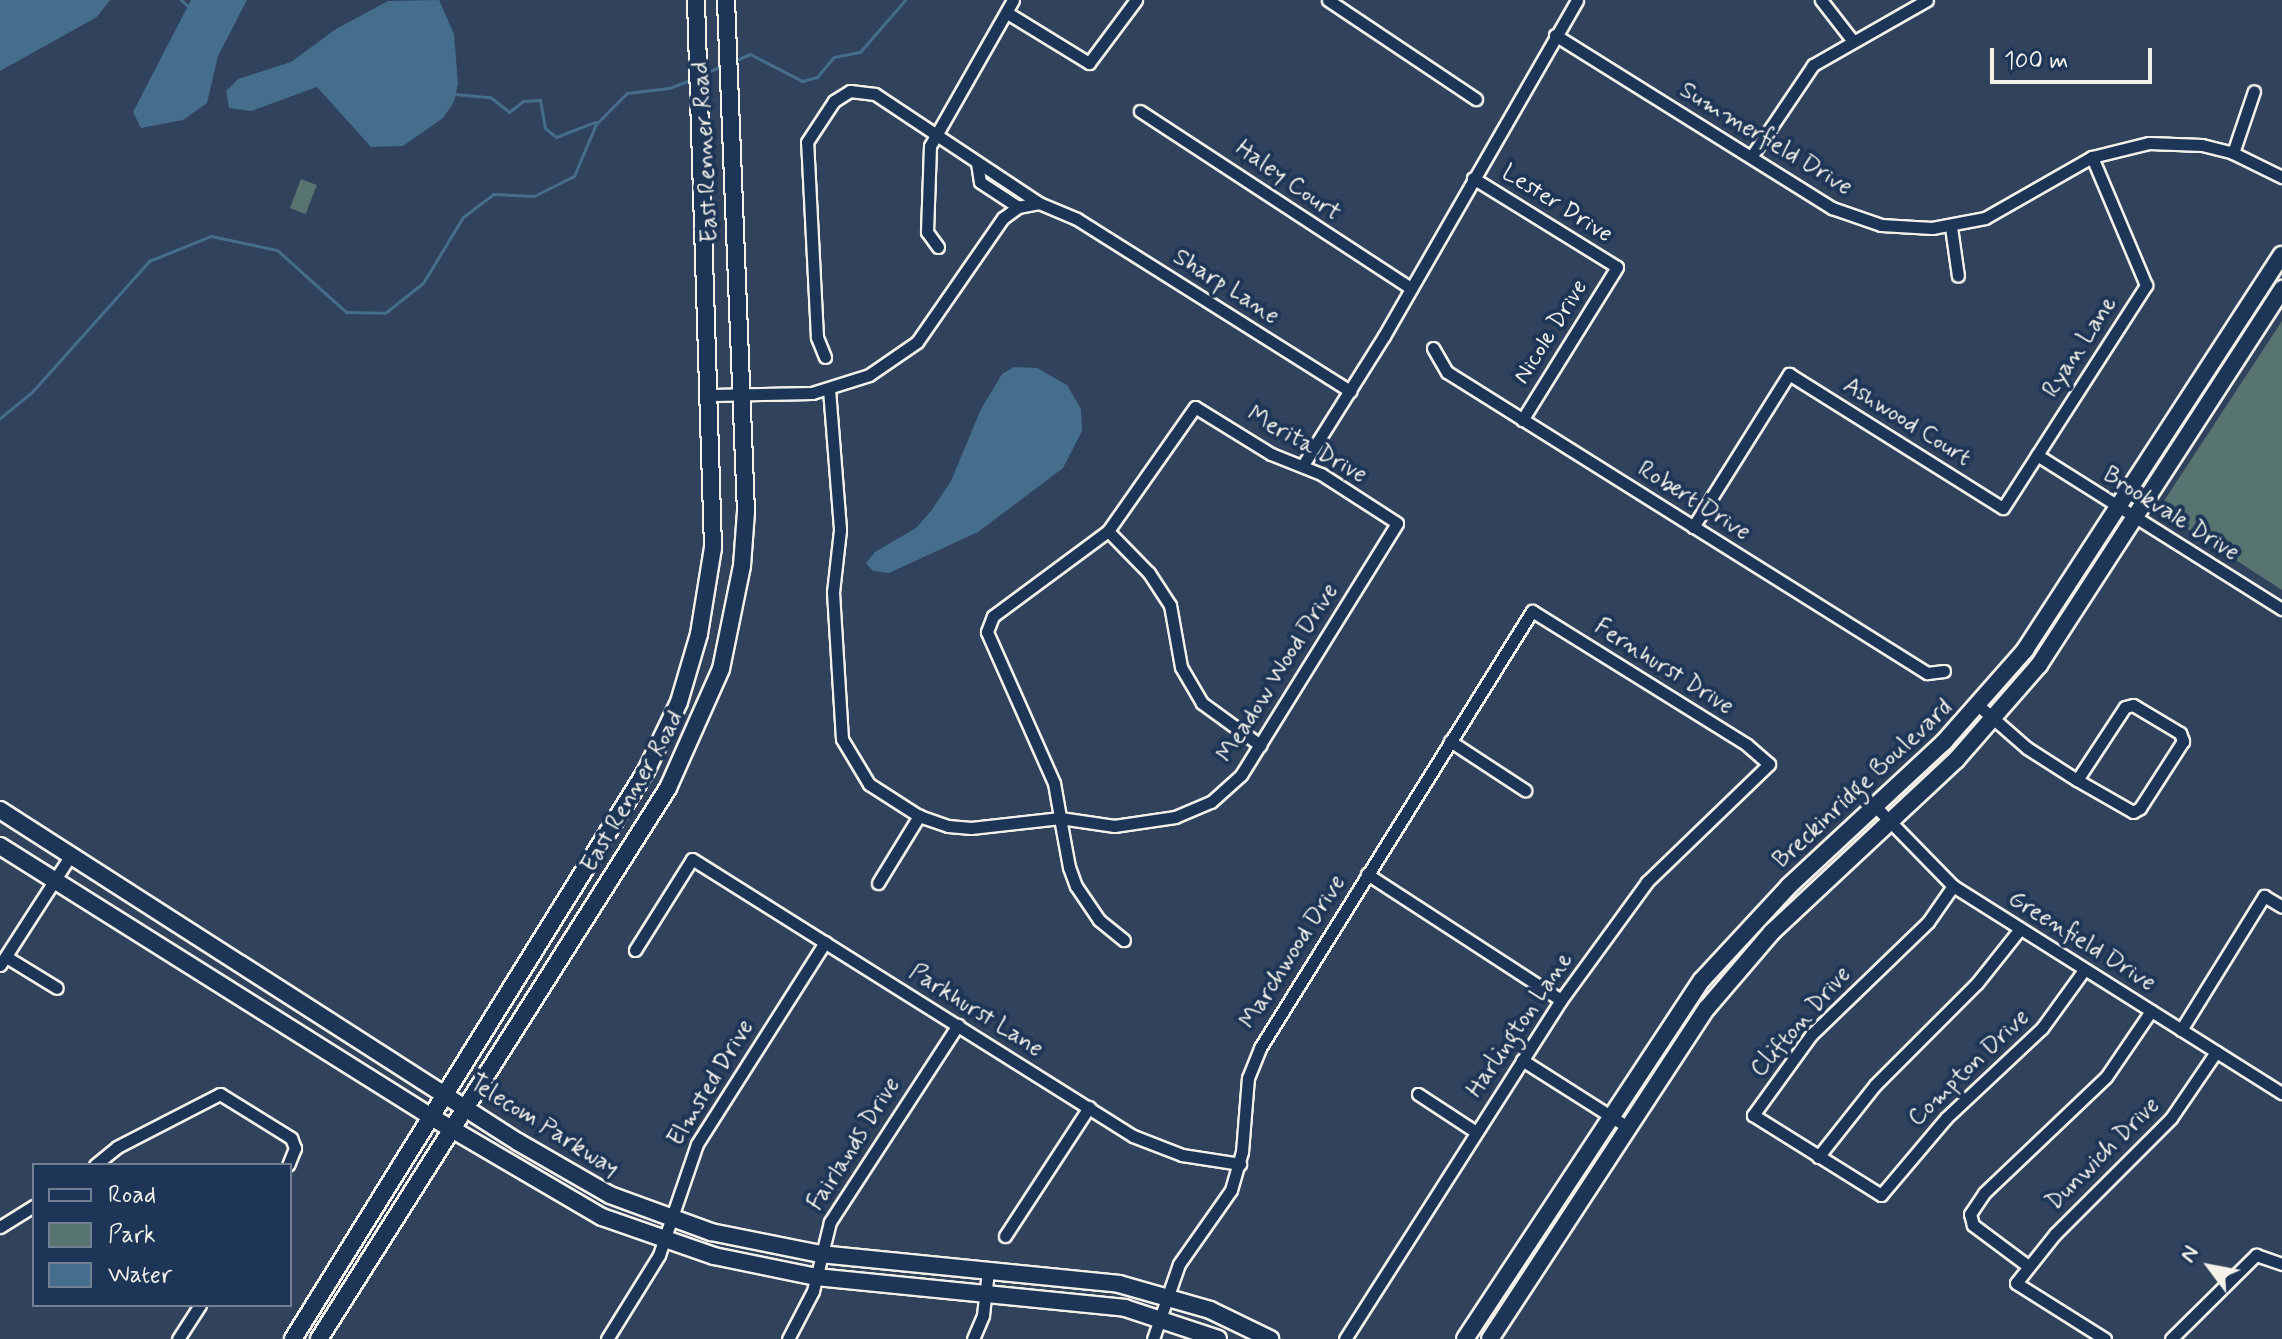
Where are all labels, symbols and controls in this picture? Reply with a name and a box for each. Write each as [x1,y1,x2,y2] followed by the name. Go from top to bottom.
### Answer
[1994,32,2156,82] scale bar
[2004,46,2068,77] text: 100 m
[687,61,725,243] street label: East Renner Road
[1675,77,1857,201] street label: Summerfield Drive
[1230,135,1346,227] street label: Haley Court
[1497,159,1617,249] street label: Lester Drive
[1169,244,1283,330] street label: Sharp Lane
[1508,275,1594,389] street label: Nicole Drive
[2037,291,2123,403] street label: Ryan Lane
[1837,371,1977,473] street label: Ashwood Court
[1242,400,1372,490] street label: Merita Drive
[1633,455,1755,547] street label: Robert Drive
[2097,461,2245,567] street label: Brookvale Drive
[1212,579,1344,767] street label: Meadow Wood Drive
[1589,613,1739,721] street label: Fernhurst Drive
[1770,696,1956,872] street label: Breckinridge Boulevard
[575,706,691,878] street label: East Renner Road
[1235,871,1351,1033] street label: Marchwood Drive
[2004,885,2160,997] street label: Greenfield Drive
[1462,948,1578,1102] street label: Harlington Lane
[903,958,1049,1064] street label: Parkhurst Lane
[1745,960,1857,1084] street label: Clifton Drive
[1903,1004,2035,1132] street label: Compton Drive
[662,1015,760,1151] street label: Elmsted Drive
[464,1068,624,1184] street label: Telecom Parkway
[801,1072,907,1216] street label: Fairlands Drive
[2040,1091,2166,1217] street label: Dunwich Drive
[32,1163,292,1307] legend
[108,1180,156,1211] text: Road
[108,1220,156,1251] text: Park
[2170,1227,2250,1307] north arrow
[2174,1241,2205,1268] text: N
[108,1260,172,1291] text: Water

